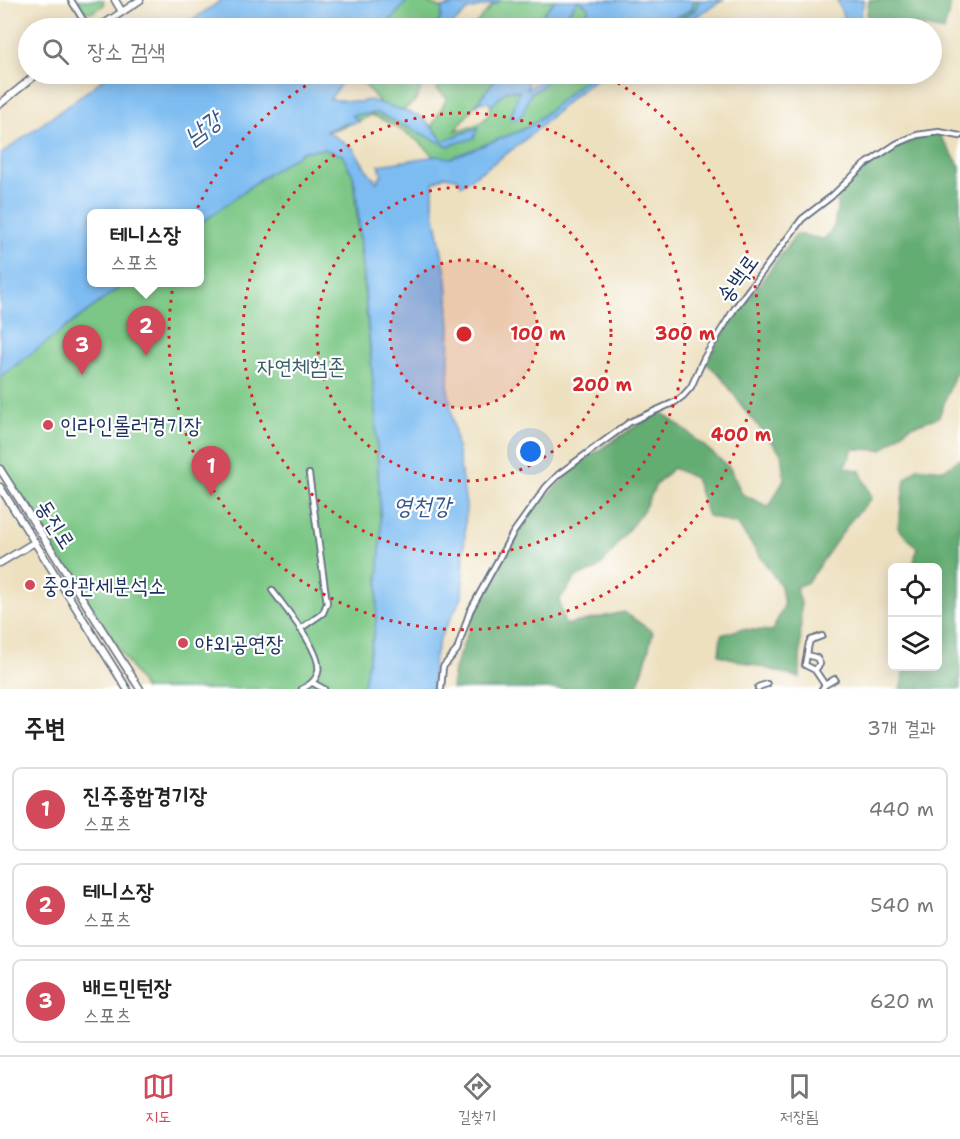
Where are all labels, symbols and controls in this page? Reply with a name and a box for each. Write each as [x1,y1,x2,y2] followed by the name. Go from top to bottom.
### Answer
[18,18,942,84] search box
[39,35,72,68] icon: search
[87,37,165,66] text: 장소 검색
[178,102,230,152] water label: 남강
[87,209,204,287] popup
[110,220,181,249] text: 테니스장
[710,248,765,308] street label: 송백로
[110,249,158,275] text: 스포츠
[126,306,166,356] pin: 2
[510,322,566,346] text: 100 m
[655,322,716,346] text: 300 m
[454,324,474,344] centre of rings
[62,326,101,375] pin: 3
[257,352,345,381] park label: 자연체험존
[572,373,633,397] text: 200 m
[60,411,202,440] place label: 인라인롤러경기장
[41,418,55,432] marker: 인라인롤러경기장
[711,423,772,447] text: 400 m
[516,437,545,466] your location
[192,446,230,496] pin: 1
[393,490,454,522] water label: 영천강
[29,494,82,554] street label: 동진로
[888,563,942,671] map controls
[888,563,942,617] button: locate
[42,571,166,600] place label: 중앙관세분석소
[23,578,37,592] marker: 중앙관세분석소
[888,617,942,671] button: layers
[195,629,284,658] place label: 야외공연장
[176,636,190,650] marker: 야외공연장
[24,710,66,745] text: 주변
[867,715,936,741] text: 3개 결과
[83,781,207,810] text: 진주종합경기장
[41,796,50,822] text: 1
[869,796,934,822] text: 440 m
[83,810,131,836] text: 스포츠
[83,877,154,906] text: 테니스장
[39,892,53,918] text: 2
[870,892,934,918] text: 540 m
[83,906,131,932] text: 스포츠
[83,973,172,1002] text: 배드민턴장
[39,988,53,1014] text: 3
[870,988,934,1014] text: 620 m
[83,1002,131,1028] text: 스포츠
[142,1070,175,1127] tab: 지도
[458,1070,497,1127] tab: 길찾기
[780,1070,818,1127] tab: 저장됨

